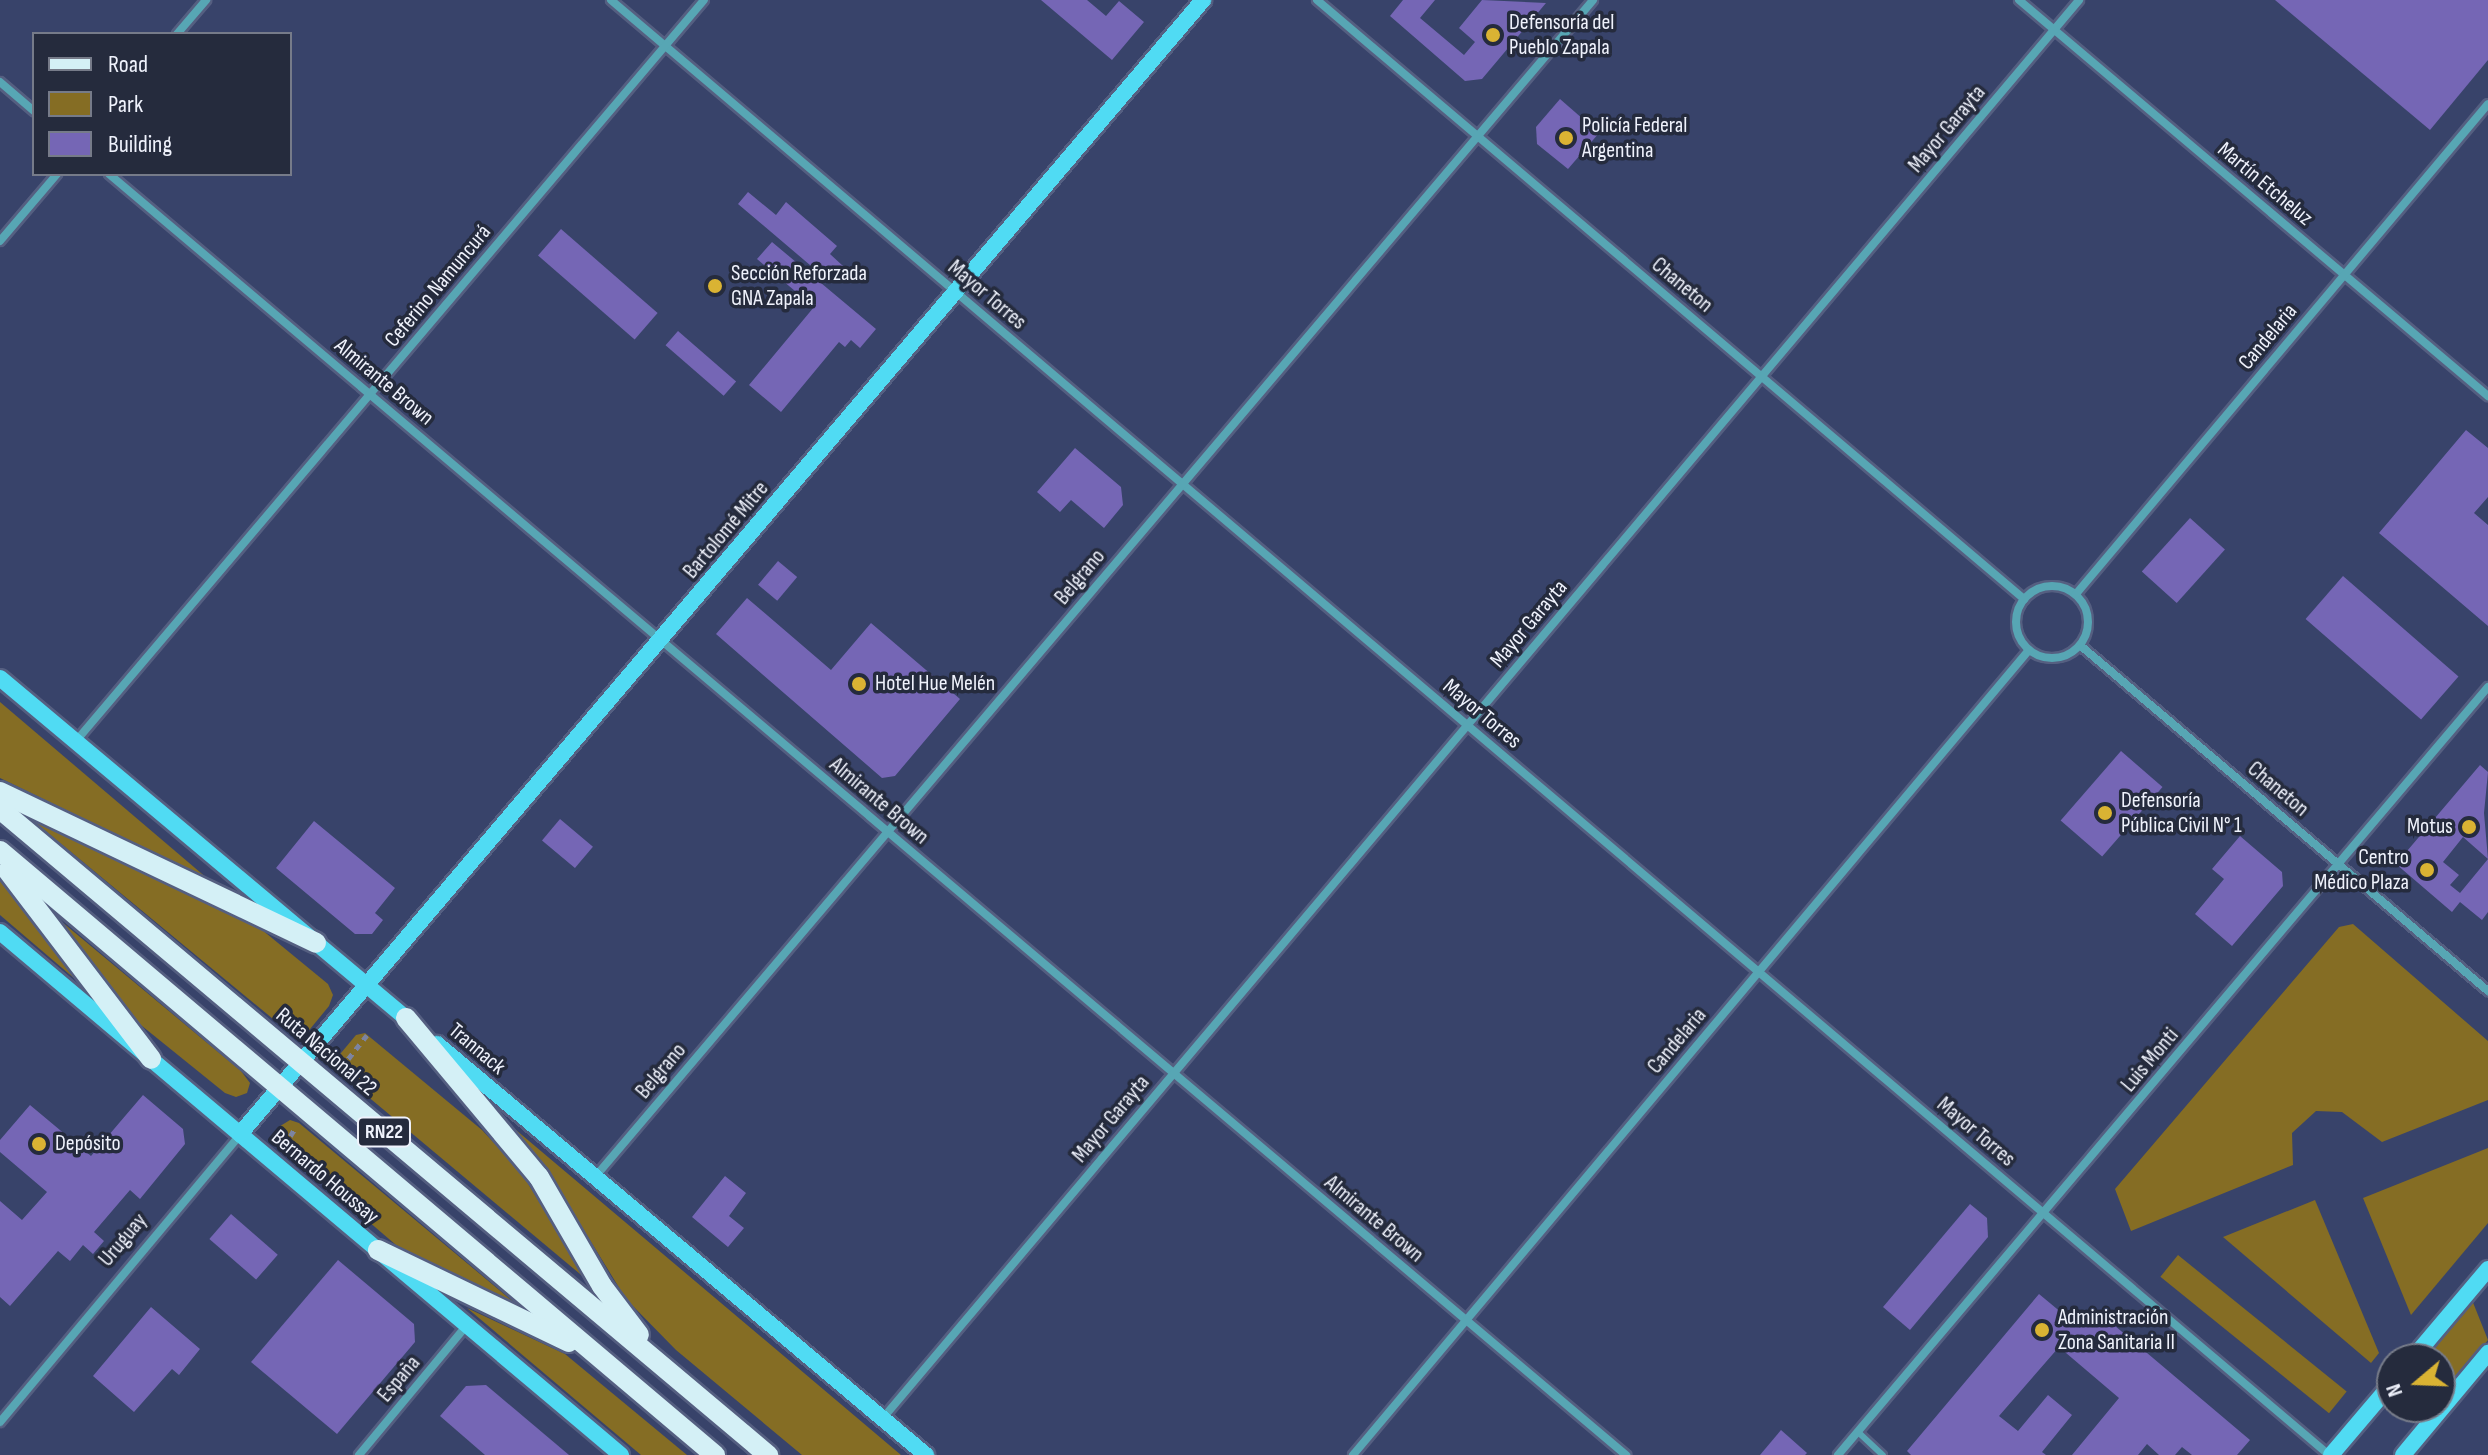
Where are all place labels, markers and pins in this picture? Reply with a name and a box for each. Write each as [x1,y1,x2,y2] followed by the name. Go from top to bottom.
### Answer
[1509,9,1614,60] place label: Defensoría del Pueblo Zapala
[1484,26,1502,44] marker: Defensoría del Pueblo Zapala
[1582,112,1687,164] place label: Policía Federal Argentina
[1557,129,1575,147] marker: Policía Federal Argentina
[731,260,867,312] place label: Sección Reforzada GNA Zapala
[706,277,724,295] marker: Sección Reforzada GNA Zapala
[875,671,995,697] place label: Hotel Hue Melén
[850,675,868,693] marker: Hotel Hue Melén
[2121,787,2242,838] place label: Defensoría Pública Civil N° 1
[2096,804,2114,822] marker: Defensoría Pública Civil N° 1
[2407,814,2453,840] place label: Motus
[2460,818,2478,836] marker: Motus
[2314,844,2409,896] place label: Centro Médico Plaza
[2416,859,2438,881] marker: Centro Médico Plaza
[55,1131,121,1157] place label: Depósito
[30,1135,48,1153] marker: Depósito
[2058,1304,2175,1356] place label: Administración Zona Sanitaria II
[2033,1321,2051,1339] marker: Administración Zona Sanitaria II

